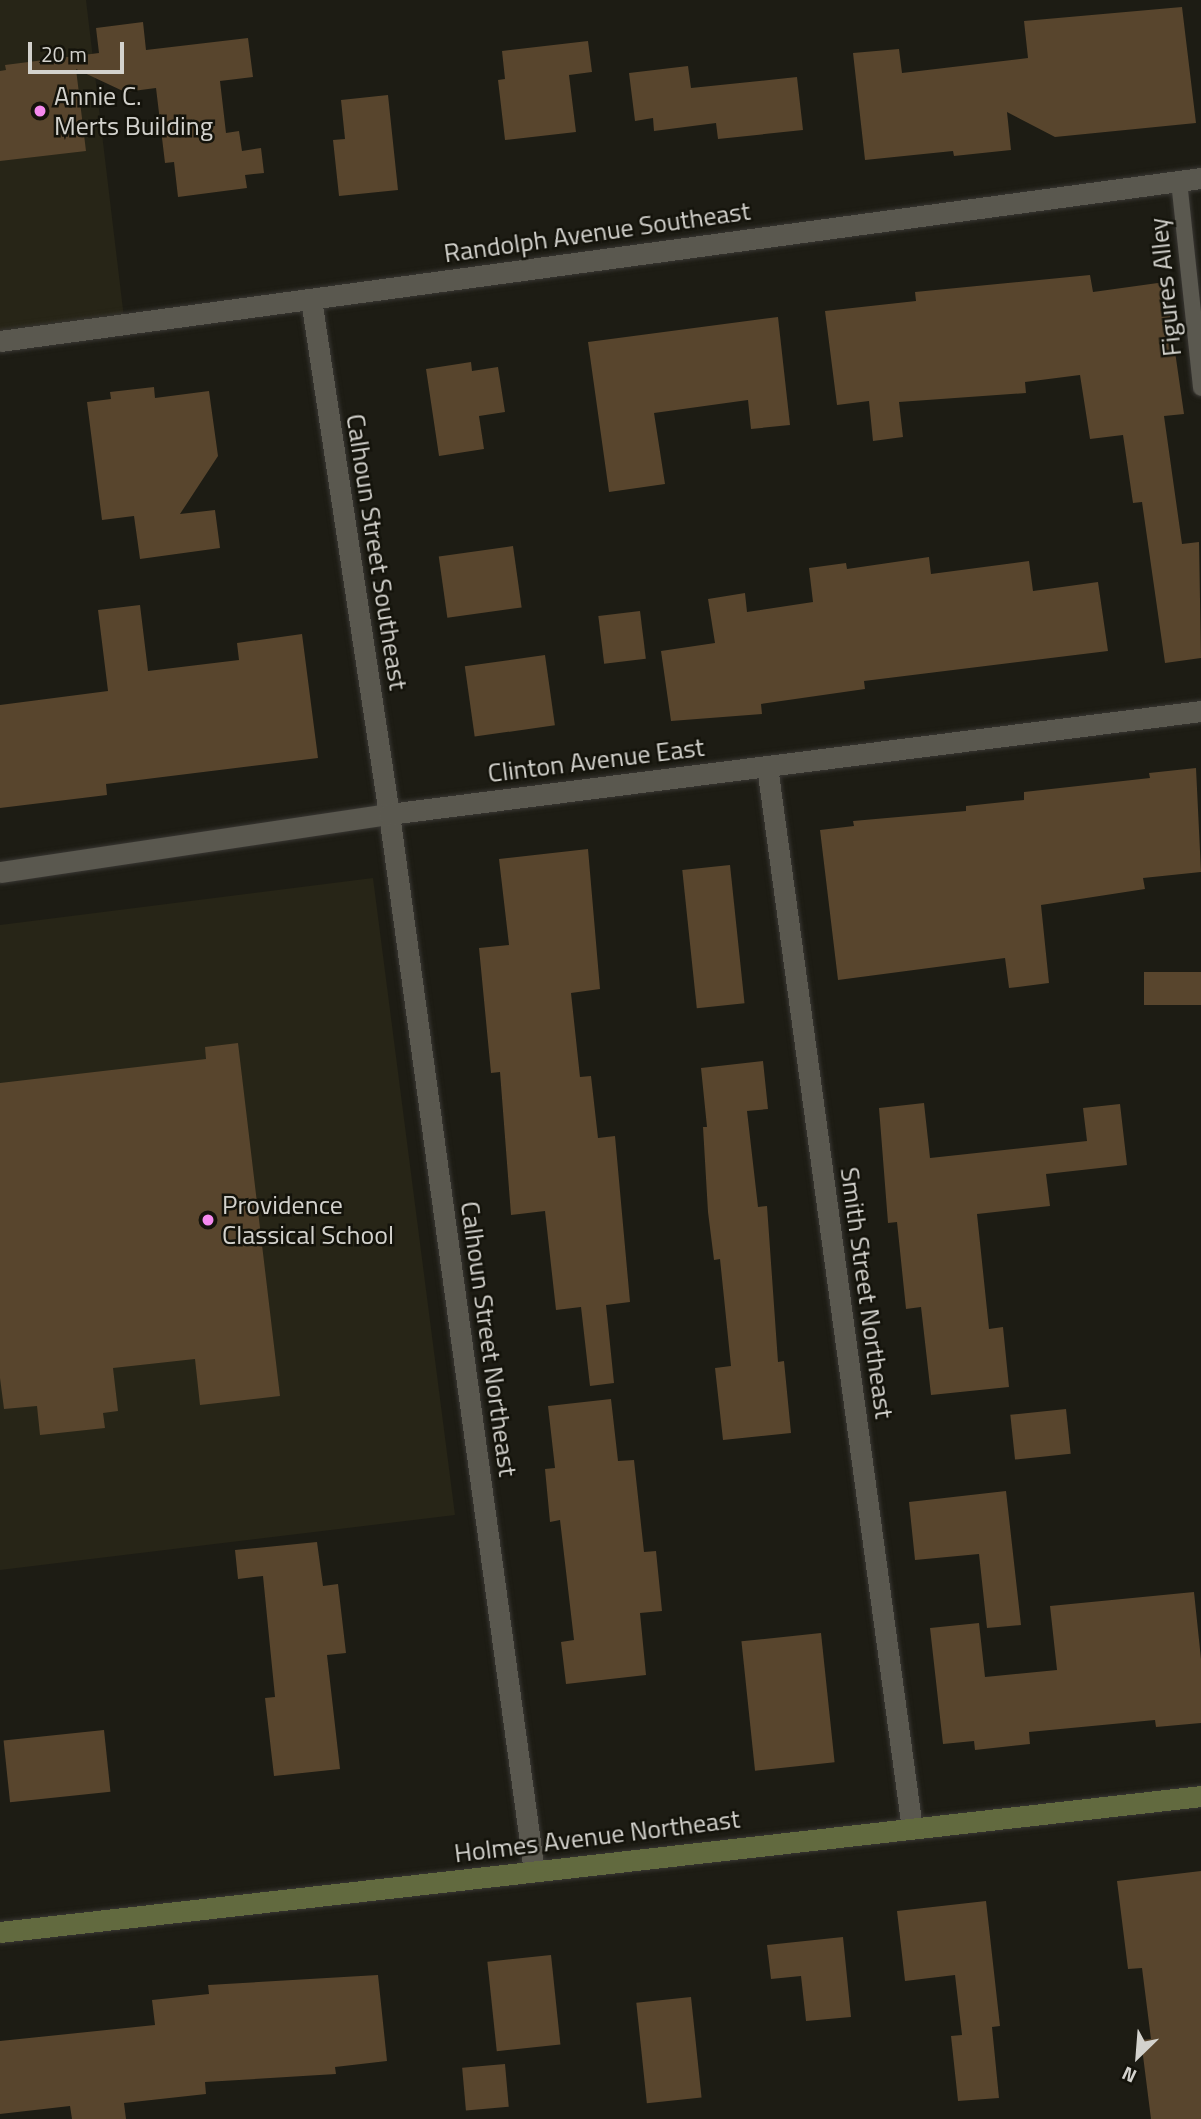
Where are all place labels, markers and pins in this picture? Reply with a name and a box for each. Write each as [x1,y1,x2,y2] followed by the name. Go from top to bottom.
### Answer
[54,80,213,142] place label: Annie C. Merts Building
[32,103,48,119] marker: Annie C. Merts Building
[222,1189,394,1250] place label: Providence Classical School
[200,1212,216,1228] marker: Providence Classical School

